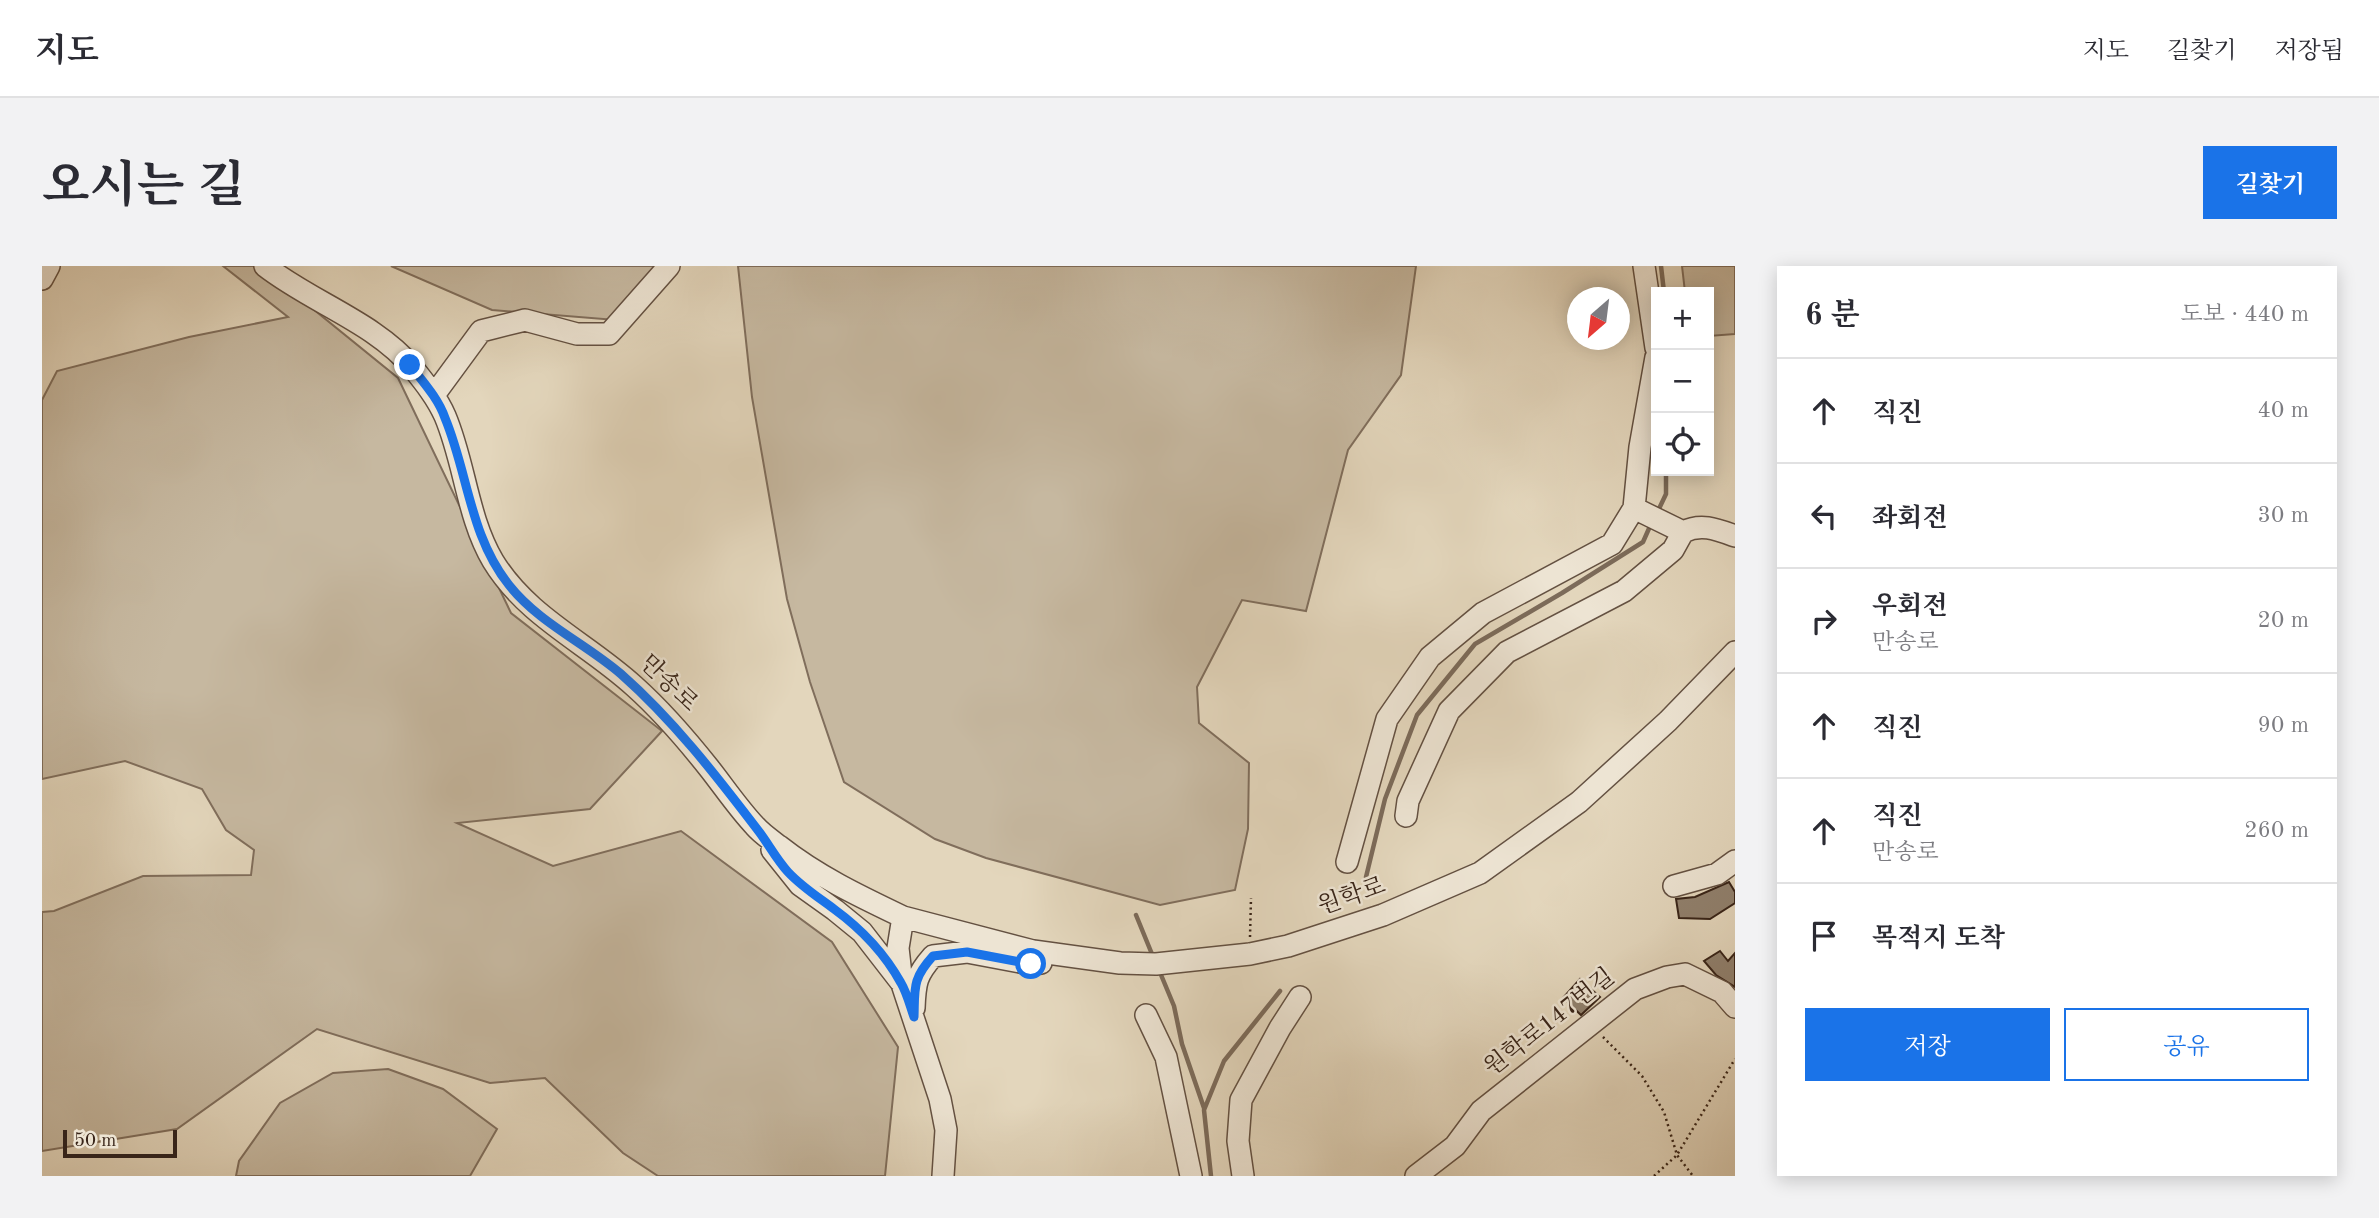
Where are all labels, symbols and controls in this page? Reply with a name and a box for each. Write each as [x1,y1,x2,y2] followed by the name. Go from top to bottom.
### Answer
[35,36,99,69] text: 지도
[2083,40,2129,64] text: 지도
[2167,40,2236,64] text: 길찾기
[2274,40,2344,64] text: 저장됨
[2203,146,2337,219] button: 길찾기
[42,164,245,213] text: 오시는 길
[1567,287,1630,350] north arrow
[1651,287,1714,476] map controls
[1651,287,1714,350] button: +
[1805,301,1860,331] text: 6 분
[2181,303,2309,326] text: 도보 · 440 m
[394,349,425,380] route end
[1651,350,1714,413] button: −
[1805,392,1843,430] icon: ahead
[2258,399,2309,422] text: 40 m
[1872,401,1922,427] text: 직진
[1651,413,1714,476] button: locate
[1805,497,1843,535] icon: left
[2258,504,2309,527] text: 30 m
[1872,506,1947,532] text: 좌회전
[1872,594,1947,620] text: 우회전
[1805,602,1843,640] icon: right
[2258,609,2309,632] text: 20 m
[1872,631,1939,654] text: 만송로
[635,649,703,717] street label: 만송로
[1805,707,1843,745] icon: ahead
[2258,714,2309,737] text: 90 m
[1872,716,1922,742] text: 직진
[1872,804,1922,830] text: 직진
[1805,812,1843,850] icon: ahead
[2244,819,2309,842] text: 260 m
[1872,841,1939,864] text: 만송로
[1315,872,1389,920] street label: 원학로
[1805,917,1843,955] icon: arrive
[1872,926,2005,952] text: 목적지 도착
[1015,948,1046,979] route start
[1479,963,1620,1081] street label: 원학로147번길
[1805,1008,2050,1081] button: 저장
[2064,1008,2309,1081] button: 공유
[63,1127,177,1159] scale bar
[74,1132,116,1151] text: 50 m

